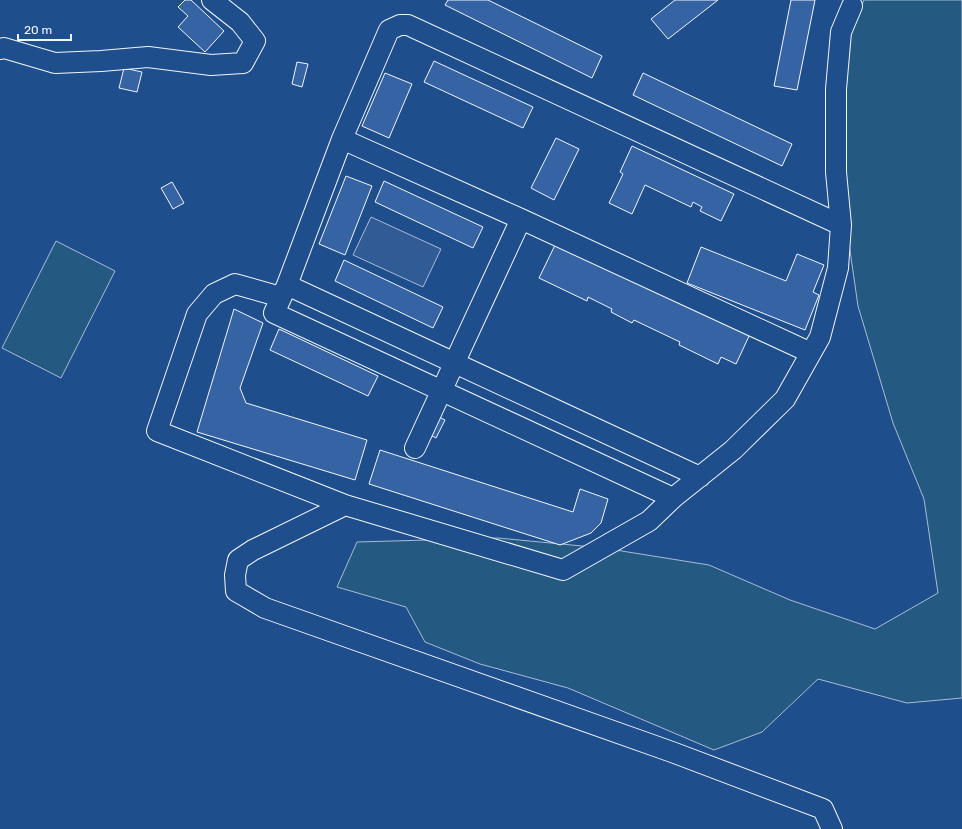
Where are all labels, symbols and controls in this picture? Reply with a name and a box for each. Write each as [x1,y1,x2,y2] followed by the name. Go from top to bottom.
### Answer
[18,16,71,42] scale bar
[24,23,52,37] text: 20 m

